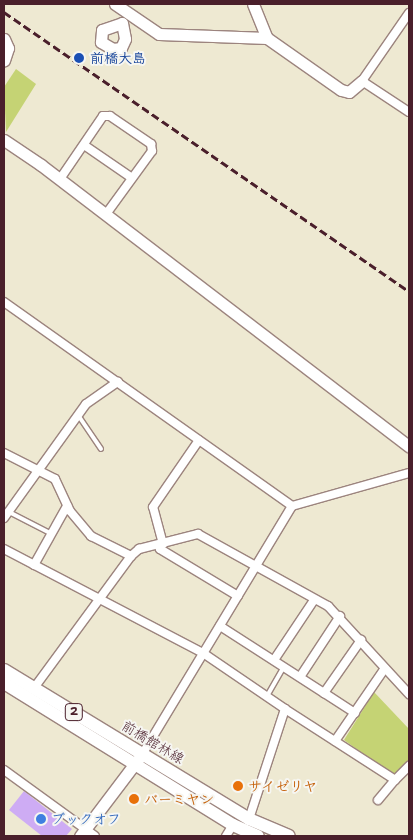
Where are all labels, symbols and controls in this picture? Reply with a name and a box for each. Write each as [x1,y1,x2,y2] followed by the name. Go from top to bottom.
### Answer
[90,50,146,66] place label: 前橋大島
[72,51,86,65] marker: 前橋大島
[64,702,84,722] road number: 2
[119,717,187,767] street label: 前橋館林線
[248,778,318,794] place label: サイゼリヤ
[232,780,244,792] marker: サイゼリヤ
[144,791,214,807] place label: バーミヤン
[128,793,140,805] marker: バーミヤン
[51,811,121,827] place label: ブックオフ
[35,813,47,825] marker: ブックオフ

